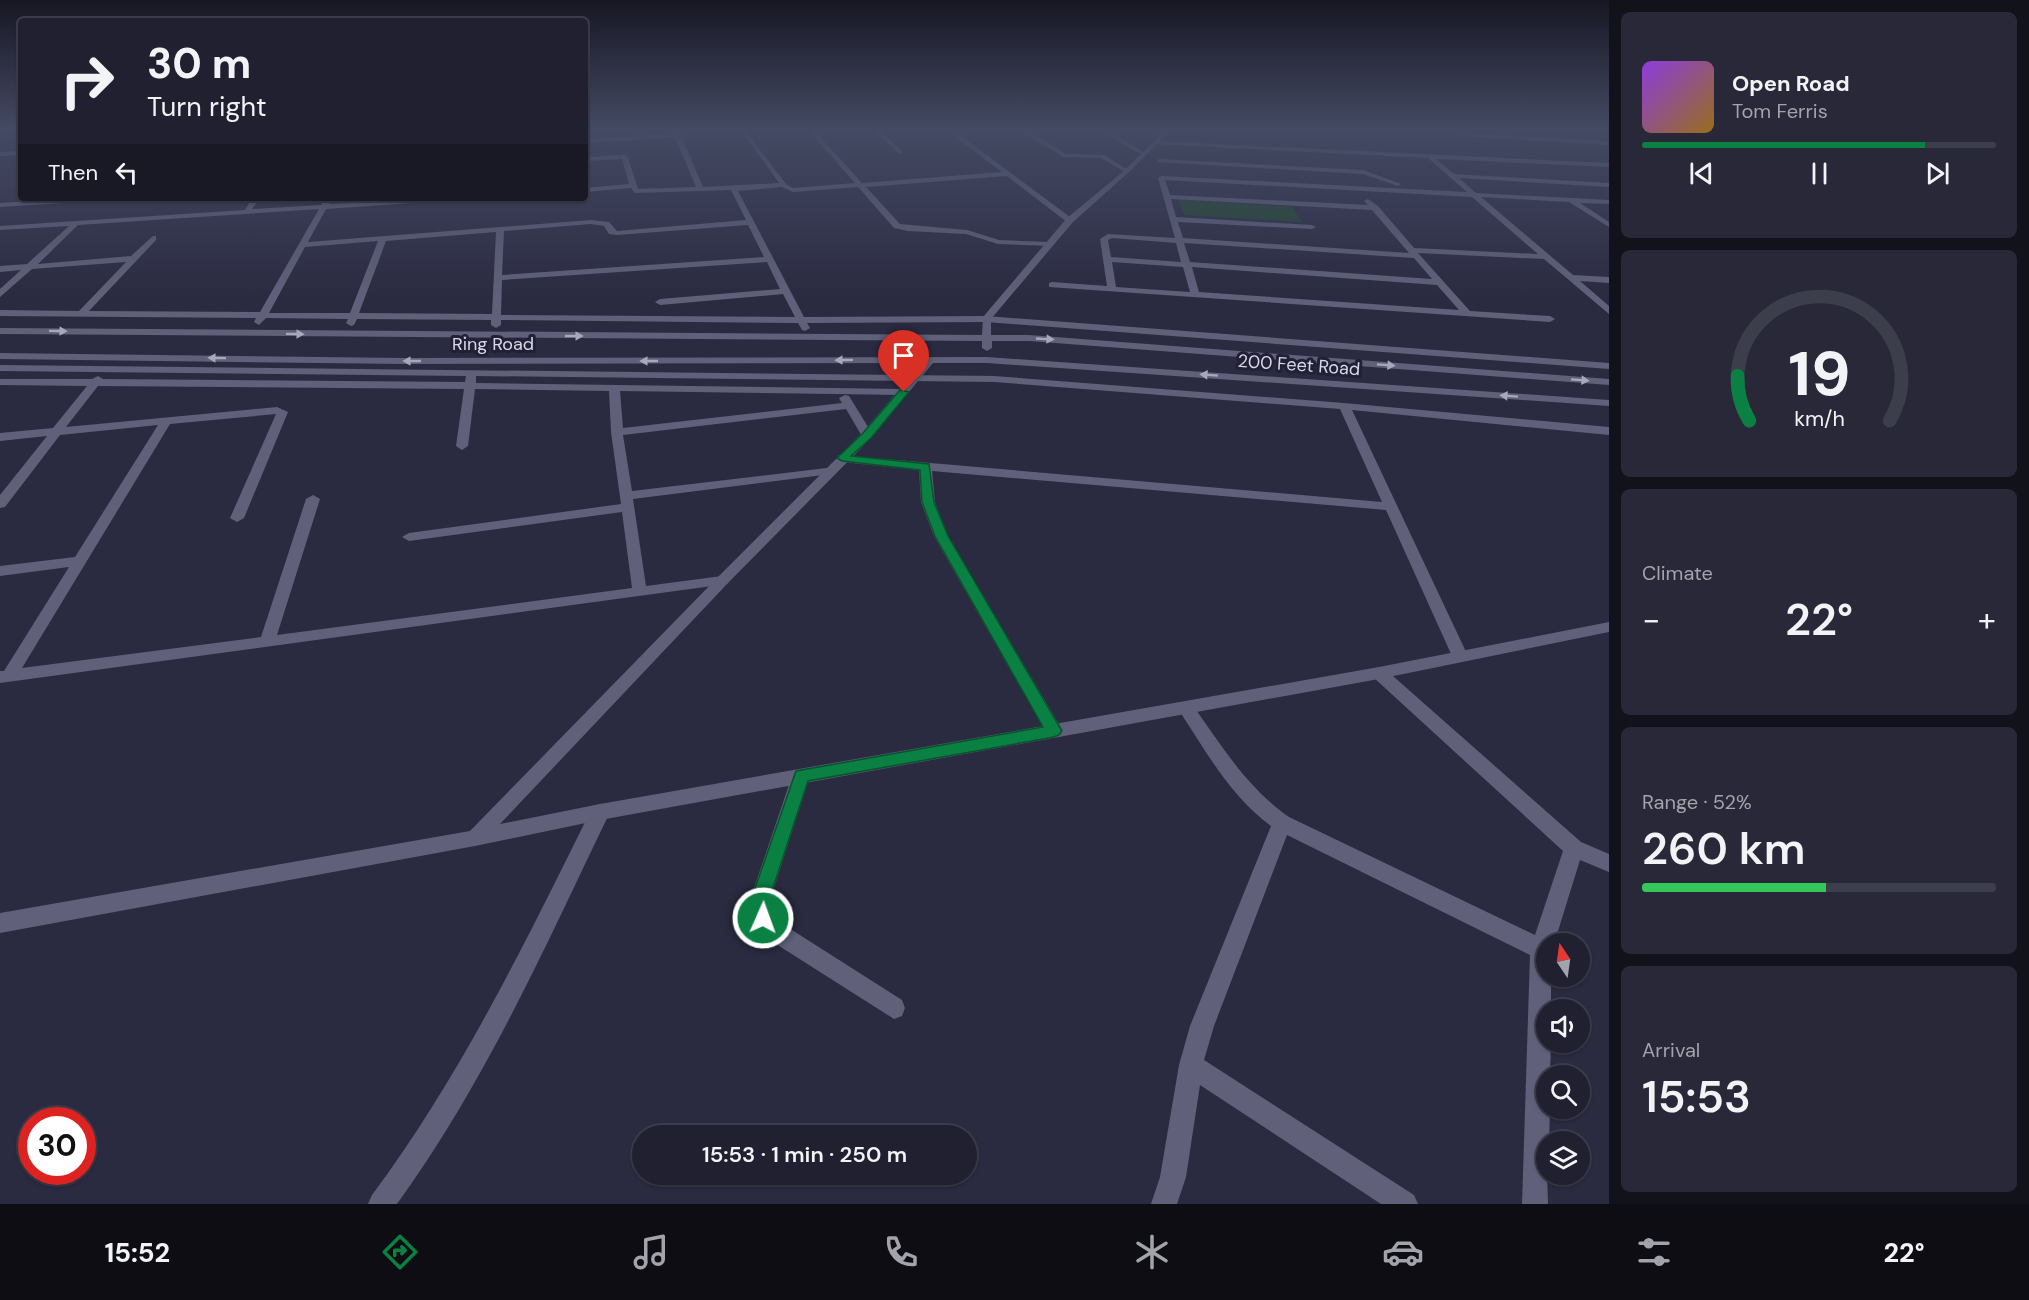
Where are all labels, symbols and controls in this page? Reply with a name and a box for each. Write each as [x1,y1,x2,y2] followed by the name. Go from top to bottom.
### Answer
[147,36,251,91] text: 30 m
[48,42,126,120] icon: right
[1732,69,1850,98] text: Open Road
[147,89,267,124] text: Turn right
[1732,98,1828,124] text: Tom Ferris
[110,156,143,189] icon: left
[1685,157,1718,190] icon: previous
[1803,157,1836,190] icon: pause
[1921,157,1954,190] icon: next
[48,158,98,187] text: Then
[49,327,68,336] one-way arrow
[286,329,305,339] one-way arrow
[878,330,929,392] pin
[565,331,584,341] one-way arrow
[452,332,534,356] street label: Ring Road
[1788,333,1850,414] text: 19
[1035,334,1054,343] one-way arrow
[887,339,920,372] icon: arrive
[1237,349,1361,381] street label: 200 Feet Road
[208,354,227,363] one-way arrow
[403,356,422,366] one-way arrow
[640,356,659,366] one-way arrow
[835,356,854,365] one-way arrow
[1376,360,1395,369] one-way arrow
[1200,370,1219,380] one-way arrow
[1571,375,1590,384] one-way arrow
[1499,391,1518,401] one-way arrow
[1794,405,1844,433] text: km/h
[1642,560,1713,586] text: Climate
[1785,590,1853,649] text: 22°
[1642,598,1660,641] text: −
[1978,598,1996,641] text: +
[1642,789,1752,815] text: Range · 52%
[1642,819,1806,878] text: 260 km
[731,886,795,950] position arrow
[1536,933,1590,987] north arrow
[1536,933,1590,1185] map controls
[1536,999,1590,1053] button: sound
[1642,1037,1700,1063] text: Arrival
[1536,1065,1590,1119] button: search
[1642,1067,1751,1126] text: 15:53
[18,1107,96,1185] speed limit sign: 30
[1536,1131,1590,1185] button: layers
[702,1140,907,1169] text: 15:53 · 1 min · 250 m
[379,1231,421,1273] icon: directions
[630,1231,672,1273] icon: music
[880,1231,922,1273] icon: phone
[1131,1231,1173,1273] icon: climate
[1382,1231,1424,1273] icon: car
[1633,1231,1675,1273] icon: filters
[104,1235,170,1270] text: 15:52
[1884,1235,1925,1270] text: 22°

